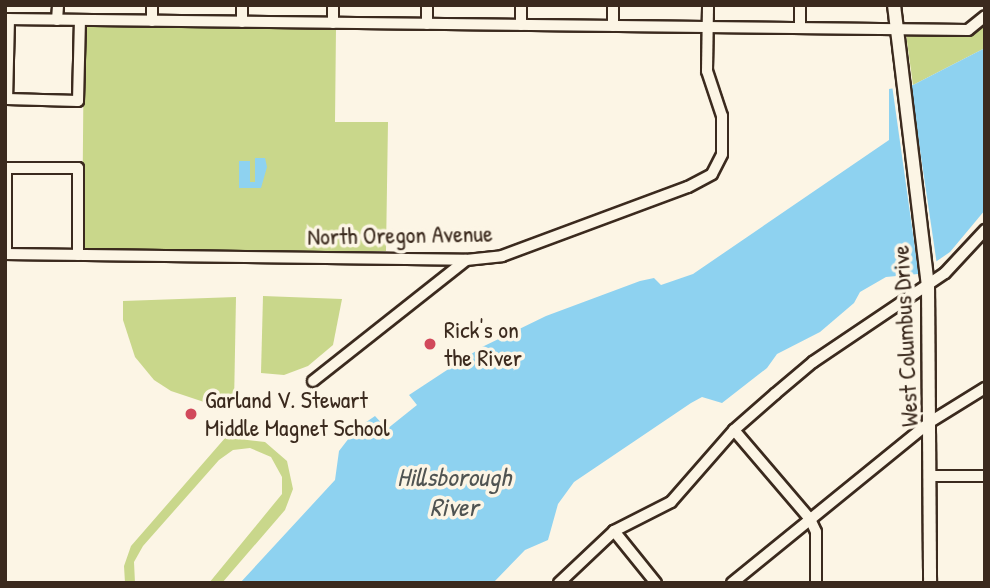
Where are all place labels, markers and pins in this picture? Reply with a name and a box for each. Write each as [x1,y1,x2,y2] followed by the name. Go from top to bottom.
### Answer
[444,316,522,372] place label: Rick's on the River
[422,336,438,352] marker: Rick's on the River
[205,386,390,442] place label: Garland V. Stewart Middle Magnet School
[183,406,199,422] marker: Garland V. Stewart Middle Magnet School

